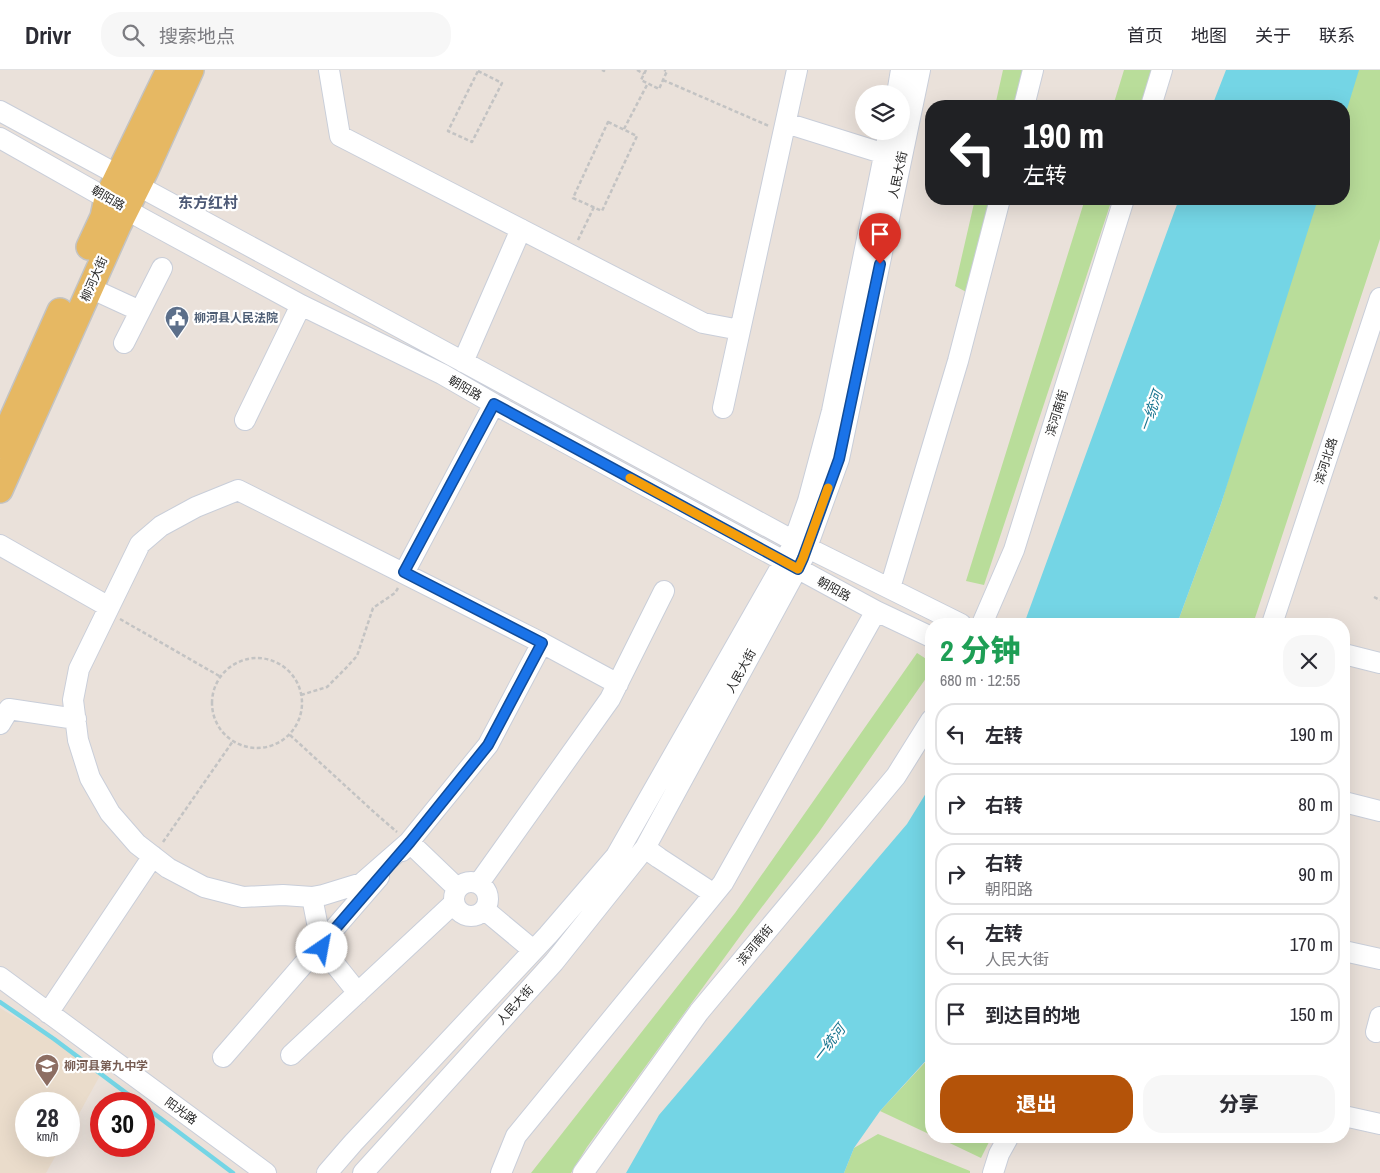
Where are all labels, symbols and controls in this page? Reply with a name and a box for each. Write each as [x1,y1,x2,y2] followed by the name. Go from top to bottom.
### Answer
[101,12,451,57] search box
[25,19,71,51] text: Drivr
[119,21,147,49] icon: search
[159,23,235,49] text: 搜索地点
[1127,23,1163,48] text: 首页
[1191,23,1227,48] text: 地图
[1255,23,1291,48] text: 关于
[1319,23,1355,48] text: 联系
[855,85,910,140] map controls
[855,85,910,140] button: layers
[1023,112,1104,159] text: 190 m
[940,120,1005,185] icon: left
[885,150,911,200] street label: 人民大街
[1023,160,1067,190] text: 左转
[88,182,128,214] street label: 朝阳路
[178,192,238,213] district label: 东方红村
[859,213,901,264] pin
[866,220,894,248] icon: arrive
[77,254,111,304] street label: 柳河大街
[164,305,190,339] public building icon: 柳河县人民法院
[194,310,278,326] place label: 柳河县人民法院
[445,372,485,404] street label: 朝阳路
[1135,385,1168,434] water label: 一统河
[1042,388,1072,438] street label: 滨河南街
[1311,436,1341,486] street label: 滨河北路
[814,573,854,605] street label: 朝阳路
[940,630,1021,670] text: 2 分钟
[1283,635,1335,687] button: close
[722,646,760,696] street label: 人民大街
[940,669,1020,691] text: 680 m · 12:55
[942,720,970,748] icon: left
[1290,721,1333,747] text: 190 m
[985,722,1023,748] text: 左转
[942,790,970,818] icon: right
[1298,791,1333,817] text: 80 m
[985,792,1023,818] text: 右转
[985,850,1023,876] text: 右转
[942,860,970,888] icon: right
[1298,861,1333,887] text: 90 m
[985,878,1033,900] text: 朝阳路
[985,920,1023,946] text: 左转
[295,921,347,973] position arrow
[733,921,777,969] street label: 滨河南街
[942,930,970,958] icon: left
[1290,931,1333,957] text: 170 m
[985,948,1049,970] text: 人民大街
[493,982,537,1028] street label: 人民大街
[942,1000,970,1028] icon: arrive
[1290,1001,1333,1027] text: 150 m
[985,1002,1080,1028] text: 到达目的地
[809,1019,851,1065] water label: 一统河
[34,1053,60,1087] school or university icon: 柳河县第九中学
[64,1058,148,1074] place label: 柳河县第九中学
[940,1075,1133,1133] button: 退出
[1143,1075,1335,1133] button: 分享
[90,1092,155,1157] speed limit sign: 30
[162,1094,200,1128] street label: 阳光路
[36,1101,59,1135] text: 28
[37,1129,58,1145] text: km/h

